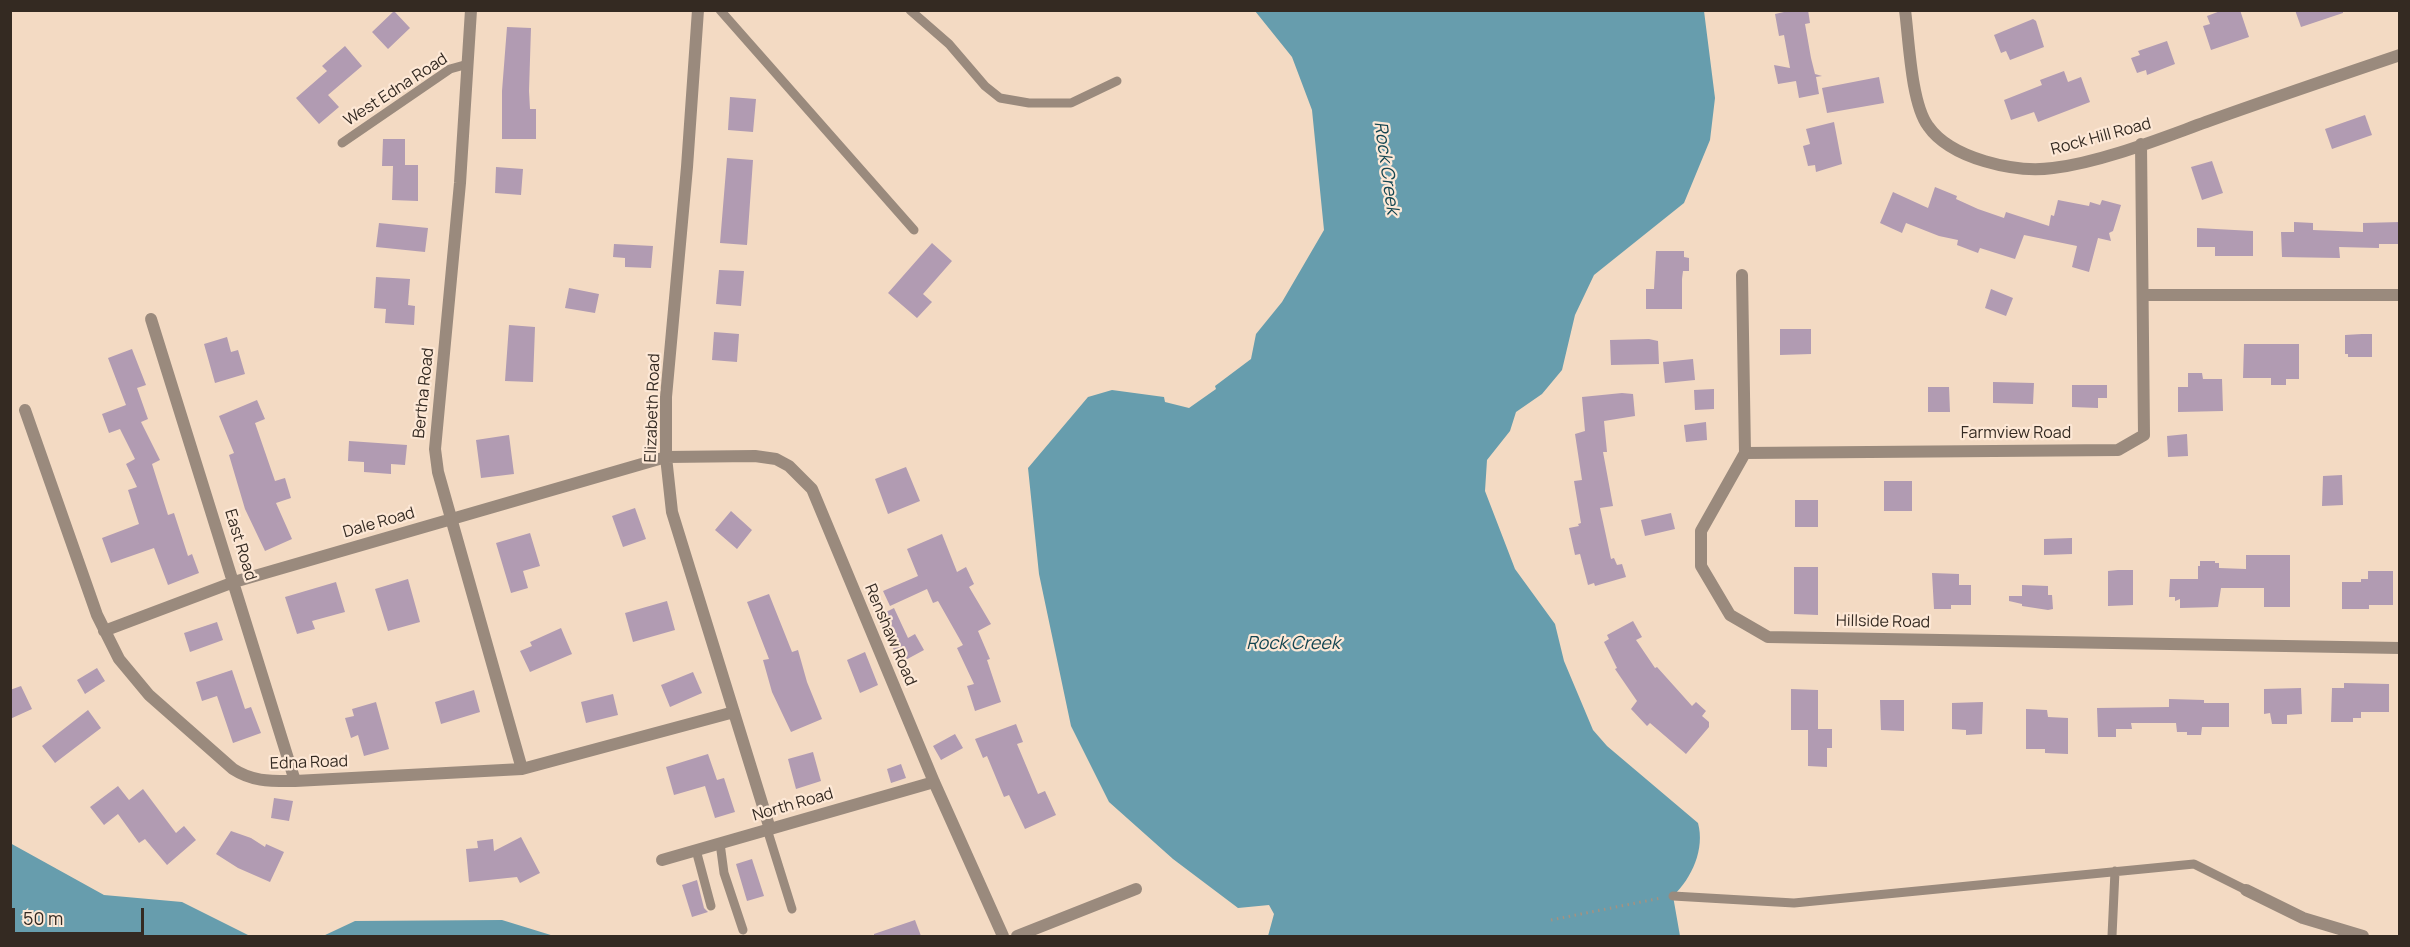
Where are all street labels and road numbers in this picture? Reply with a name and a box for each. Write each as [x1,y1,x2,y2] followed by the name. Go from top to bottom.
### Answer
[341,49,451,131] street label: West Edna Road
[2049,114,2153,160] street label: Rock Hill Road
[410,347,438,439] street label: Bertha Road
[641,353,665,463] street label: Elizabeth Road
[1961,424,2071,444] street label: Farmview Road
[341,504,417,542] street label: Dale Road
[220,507,260,583] street label: East Road
[860,581,920,689] street label: Renshaw Road
[1836,612,1930,632] street label: Hillside Road
[270,752,348,774] street label: Edna Road
[750,784,836,826] street label: North Road

